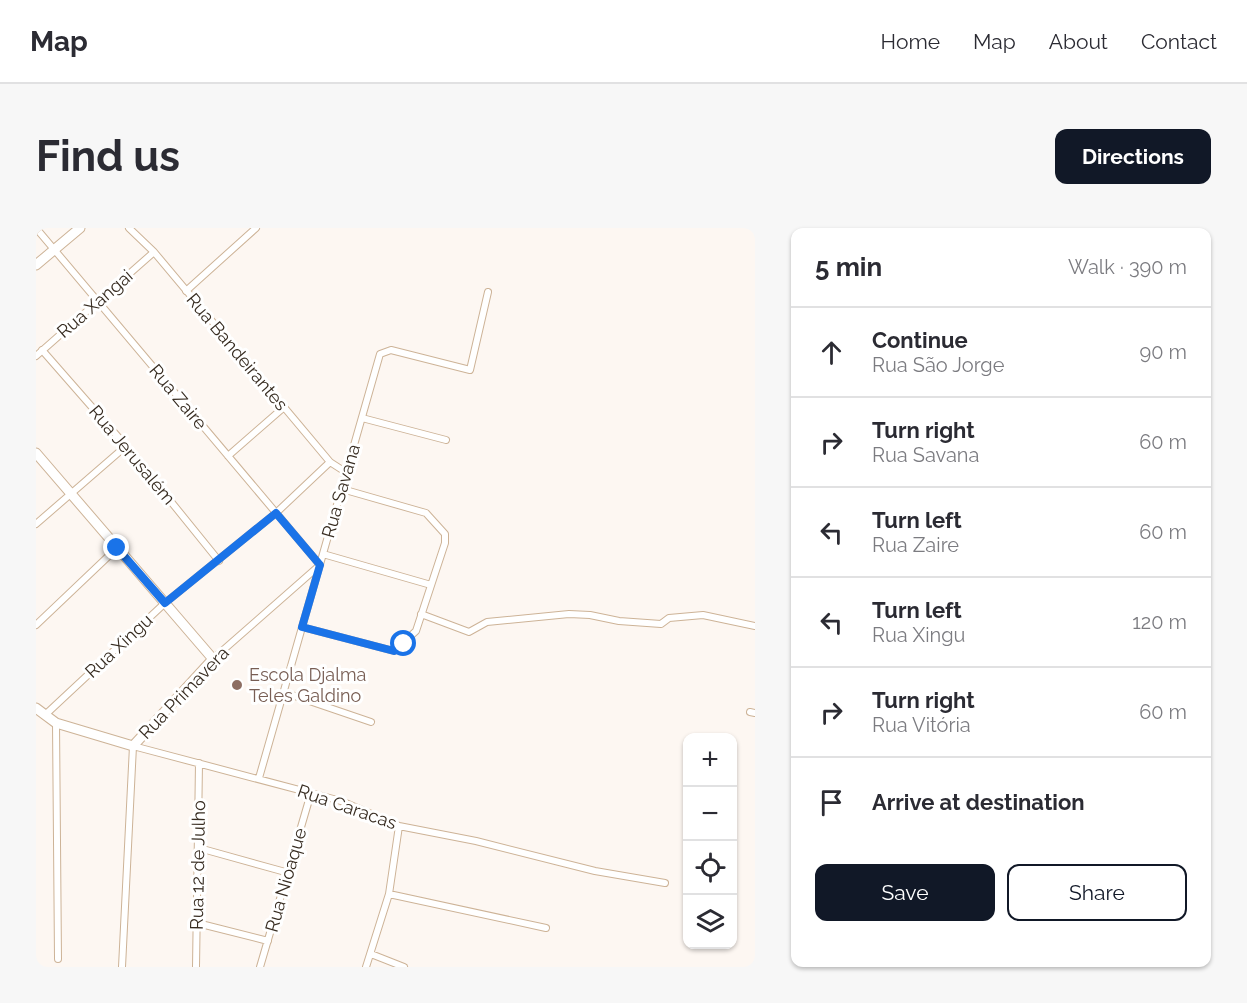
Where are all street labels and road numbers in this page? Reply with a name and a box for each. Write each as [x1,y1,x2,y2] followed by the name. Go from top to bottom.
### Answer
[53,265,137,342] street label: Rua Xangai
[182,289,293,415] street label: Rua Bandeirantes
[145,360,212,434] street label: Rua Zaire
[85,401,180,508] street label: Rua Jerusalém
[317,442,364,540] street label: Rua Savana
[81,609,157,682] street label: Rua Xingu
[134,642,233,743] street label: Rua Primavera
[295,780,400,833] street label: Rua Caracas
[186,800,209,930] street label: Rua 12 de Julho
[261,825,311,934] street label: Rua Nioaque

